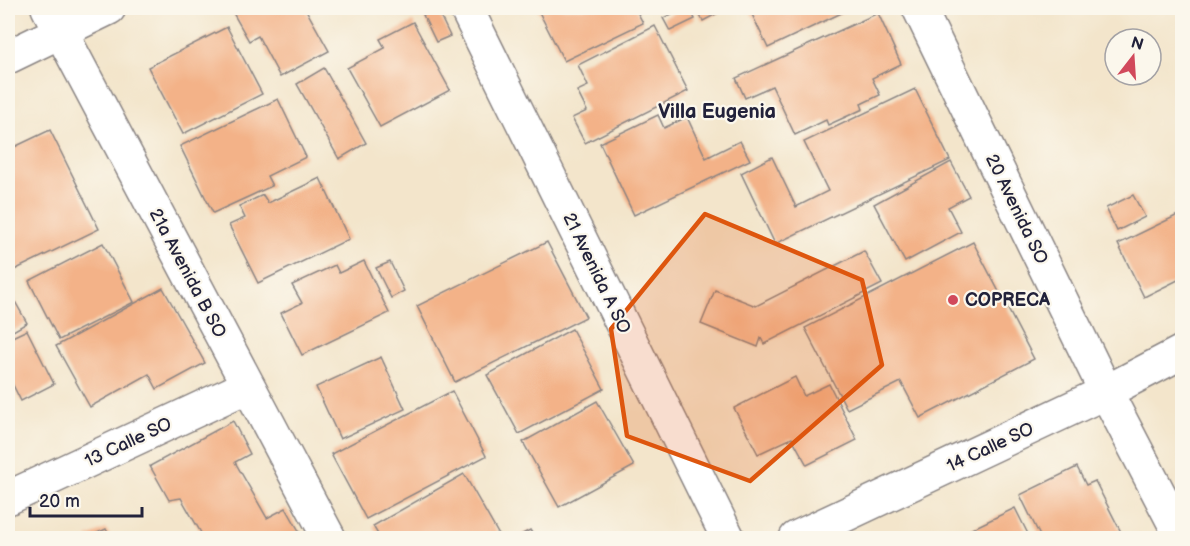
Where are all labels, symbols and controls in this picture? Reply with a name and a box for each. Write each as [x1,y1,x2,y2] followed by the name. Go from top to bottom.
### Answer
[1103,27,1163,87] north arrow
[1128,33,1145,55] text: N
[658,100,776,124] district label: Villa Eugenia
[981,151,1052,268] street label: 20 Avenida SO
[145,205,230,341] street label: 21a Avenida B SO
[558,209,635,337] street label: 21 Avenida A SO
[965,290,1051,311] place label: COPRECA
[946,293,960,307] marker: COPRECA
[81,413,175,472] street label: 13 Calle SO
[943,418,1037,477] street label: 14 Calle SO
[30,480,142,518] scale bar
[39,491,80,512] text: 20 m

